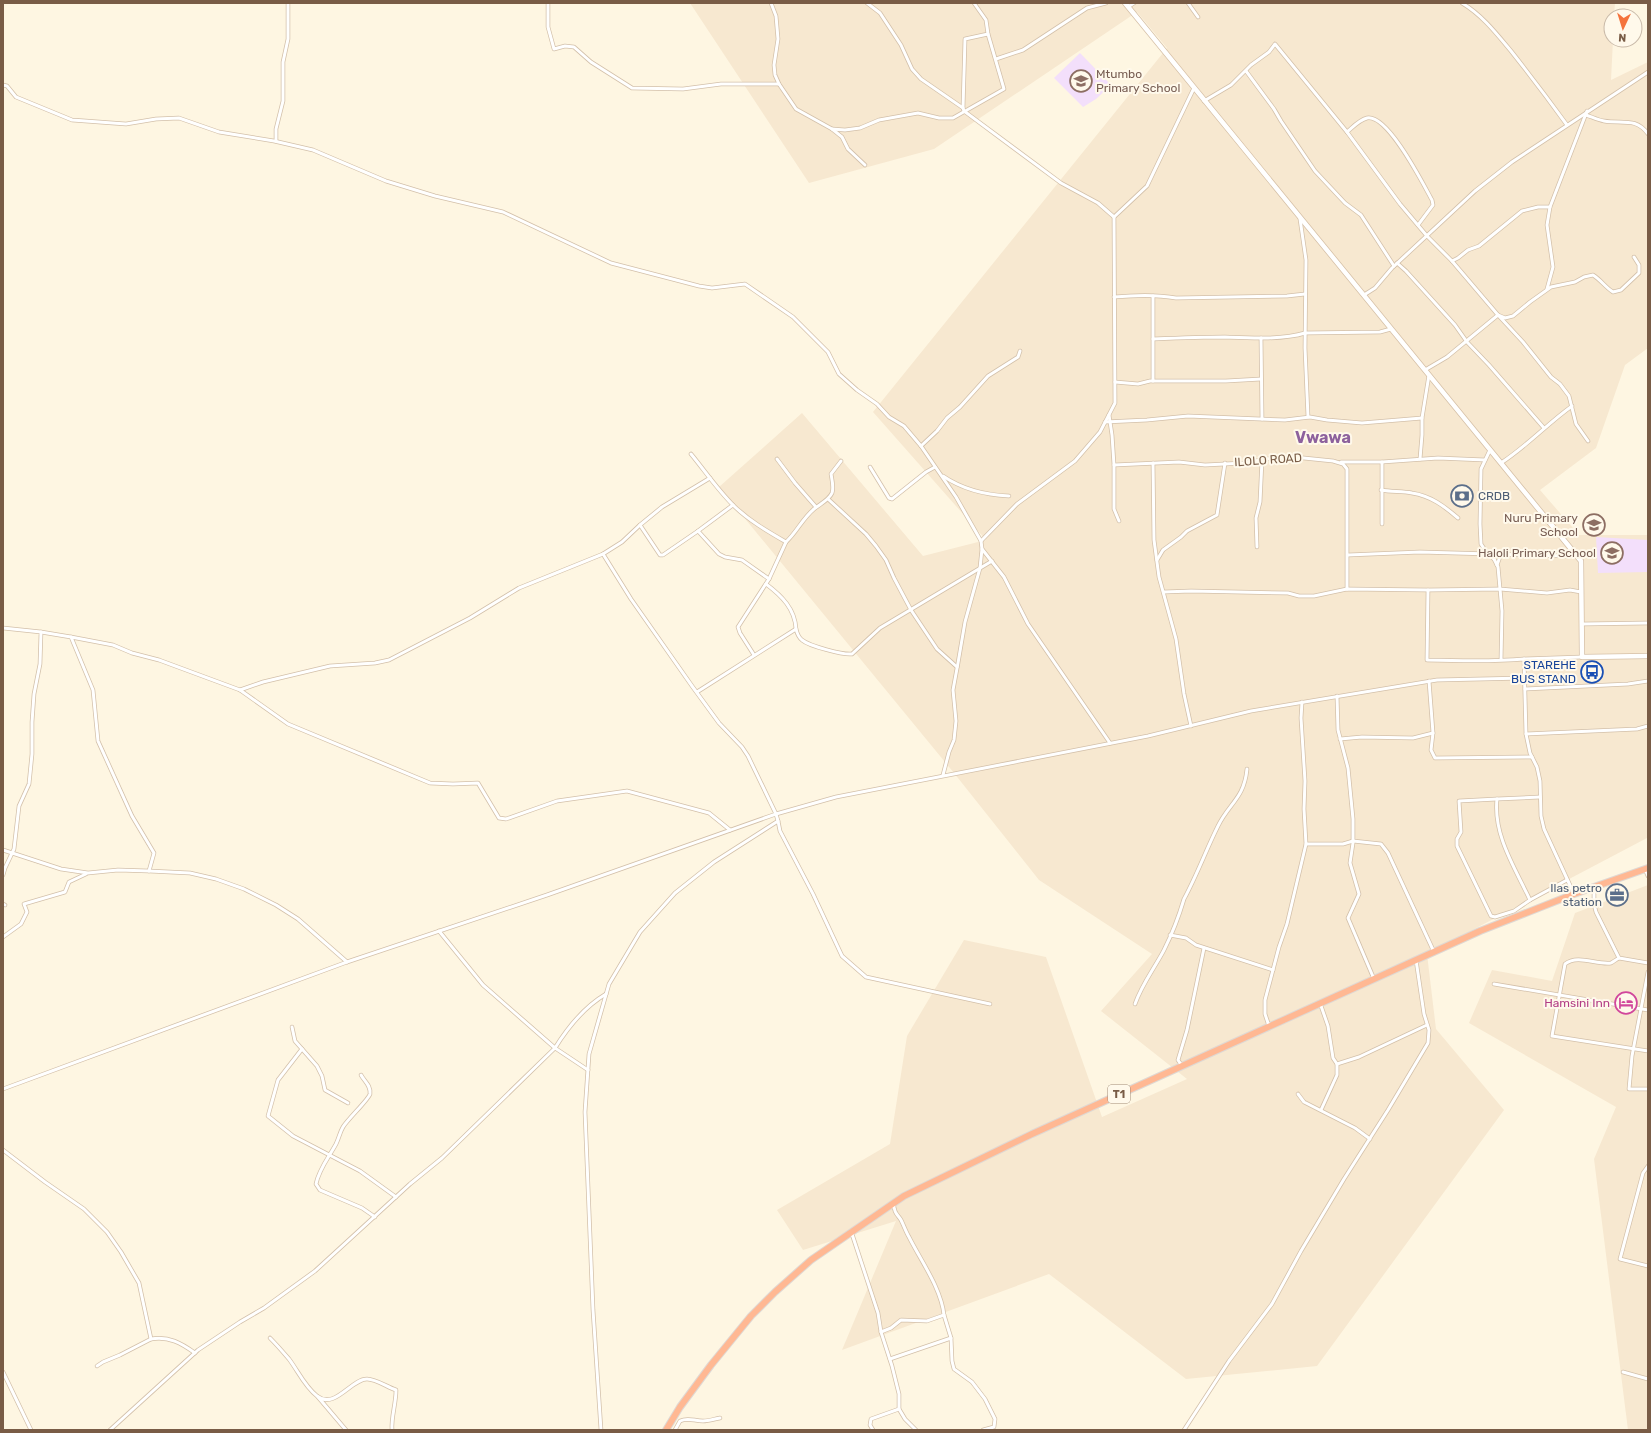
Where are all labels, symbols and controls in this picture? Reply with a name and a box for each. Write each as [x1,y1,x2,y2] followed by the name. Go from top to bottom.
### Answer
[1603,8,1643,48] north arrow
[1618,31,1627,44] text: N
[1096,67,1180,95] place label: Mtumbo Primary School
[1068,68,1094,94] school or university icon: Mtumbo Primary School
[1295,428,1351,447] district label: Vwawa
[1234,451,1302,469] street label: ILOLO ROAD
[1449,483,1475,509] bank icon: CRDB
[1478,489,1510,503] place label: CRDB
[1504,511,1578,539] place label: Nuru Primary School
[1581,512,1607,538] school or university icon: Nuru Primary School
[1599,540,1625,566] school or university icon: Haloli Primary School
[1478,546,1596,560] place label: Haloli Primary School
[1511,658,1576,686] place label: STAREHE BUS STAND
[1579,659,1605,685] bus stop icon: STAREHE BUS STAND
[1550,881,1602,909] place label: Ilas petro station
[1604,882,1630,908] office icon: Ilas petro station
[1613,990,1639,1016] hotel icon: Hamsini Inn
[1544,996,1610,1010] place label: Hamsini Inn
[1108,1085,1130,1103] road number: T1

